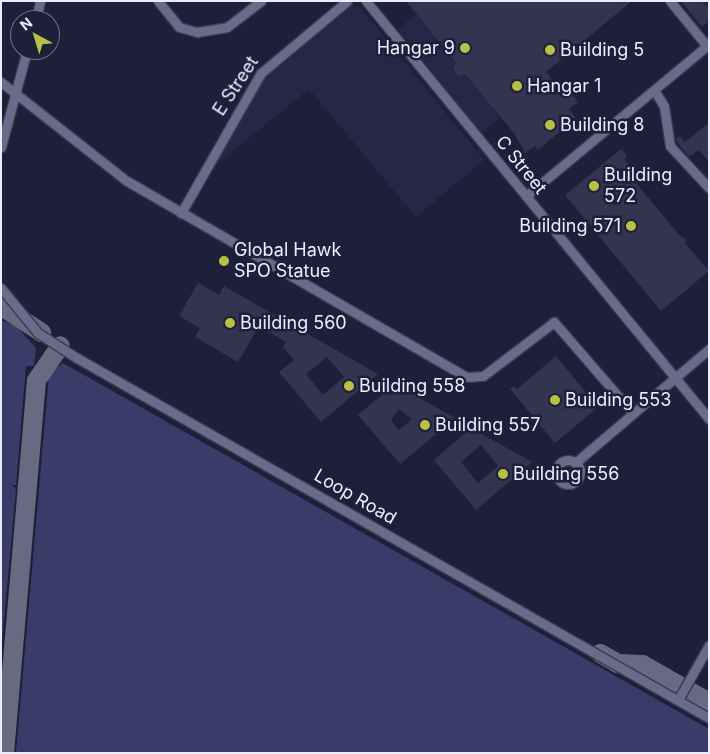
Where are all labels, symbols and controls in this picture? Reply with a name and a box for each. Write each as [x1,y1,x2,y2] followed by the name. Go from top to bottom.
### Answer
[10,10,60,60] north arrow
[16,14,35,34] text: N
[377,37,455,59] place label: Hangar 9
[560,39,644,61] place label: Building 5
[459,42,471,54] marker: Hangar 9
[544,44,556,56] marker: Building 5
[209,52,263,120] street label: E Street
[527,75,601,97] place label: Hangar 1
[511,80,523,92] marker: Hangar 1
[560,114,644,136] place label: Building 8
[544,119,556,131] marker: Building 8
[491,131,551,199] street label: C Street
[604,165,672,208] place label: Building 572
[588,180,600,192] marker: Building 572
[519,215,621,237] place label: Building 571
[625,220,637,232] marker: Building 571
[234,240,341,282] place label: Global Hawk SPO Statue
[218,255,230,267] marker: Global Hawk SPO Statue
[240,312,347,334] place label: Building 560
[224,317,236,329] marker: Building 560
[359,375,465,397] place label: Building 558
[343,380,355,392] marker: Building 558
[565,389,671,411] place label: Building 553
[549,394,561,406] marker: Building 553
[435,414,540,436] place label: Building 557
[419,419,431,431] marker: Building 557
[513,463,619,485] place label: Building 556
[310,465,400,529] street label: Loop Road
[497,468,509,480] marker: Building 556

